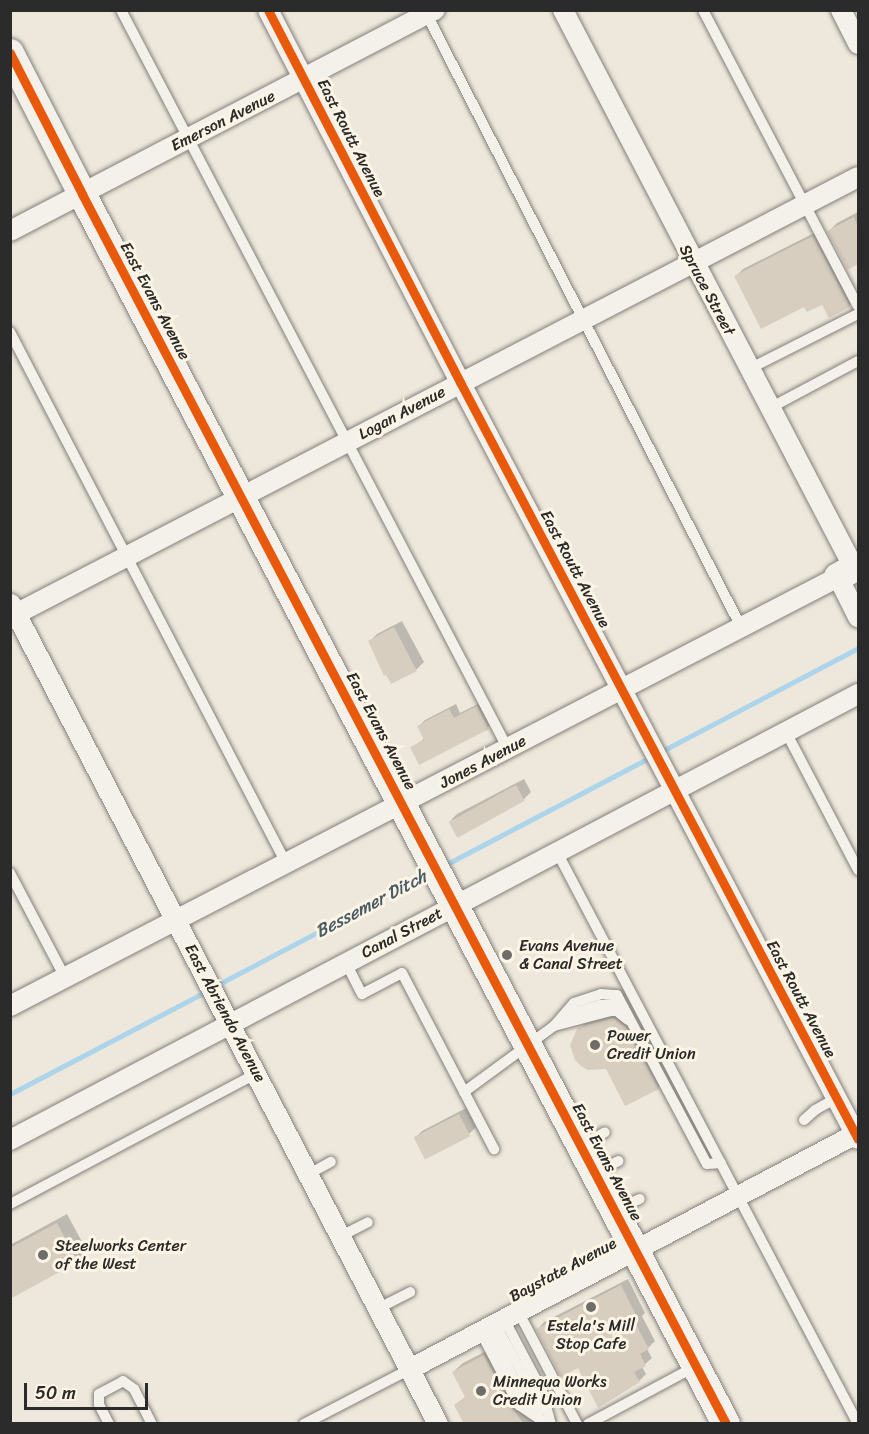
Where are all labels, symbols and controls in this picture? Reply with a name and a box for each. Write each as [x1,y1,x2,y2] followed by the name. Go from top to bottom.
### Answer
[313,76,389,200] street label: East Routt Avenue
[168,86,278,156] street label: Emerson Avenue
[116,239,194,363] street label: East Evans Avenue
[675,241,739,339] street label: Spruce Street
[355,382,449,444] street label: Logan Avenue
[536,507,614,631] street label: East Routt Avenue
[342,669,420,793] street label: East Evans Avenue
[437,731,529,793] street label: Jones Avenue
[312,866,430,942] water label: Bessemer Ditch
[358,903,446,963] street label: Canal Street
[519,936,623,974] place label: Evans Avenue & Canal Street
[762,937,840,1061] street label: East Routt Avenue
[180,940,270,1086] street label: East Abriendo Avenue
[500,948,514,962] marker: Evans Avenue & Canal Street
[607,1026,696,1064] place label: Power Credit Union
[588,1038,602,1052] marker: Power Credit Union
[568,1100,646,1224] street label: East Evans Avenue
[506,1234,620,1306] street label: Baystate Avenue
[55,1236,186,1274] place label: Steelworks Center of the West
[36,1248,50,1262] marker: Steelworks Center of the West
[584,1300,598,1314] marker: Estela's Mill Stop Cafe
[547,1316,635,1354] place label: Estela's Mill Stop Cafe
[27,1371,152,1409] scale bar
[493,1372,607,1410] place label: Minnequa Works Credit Union
[35,1377,76,1409] text: 50 m
[474,1384,488,1398] marker: Minnequa Works Credit Union

